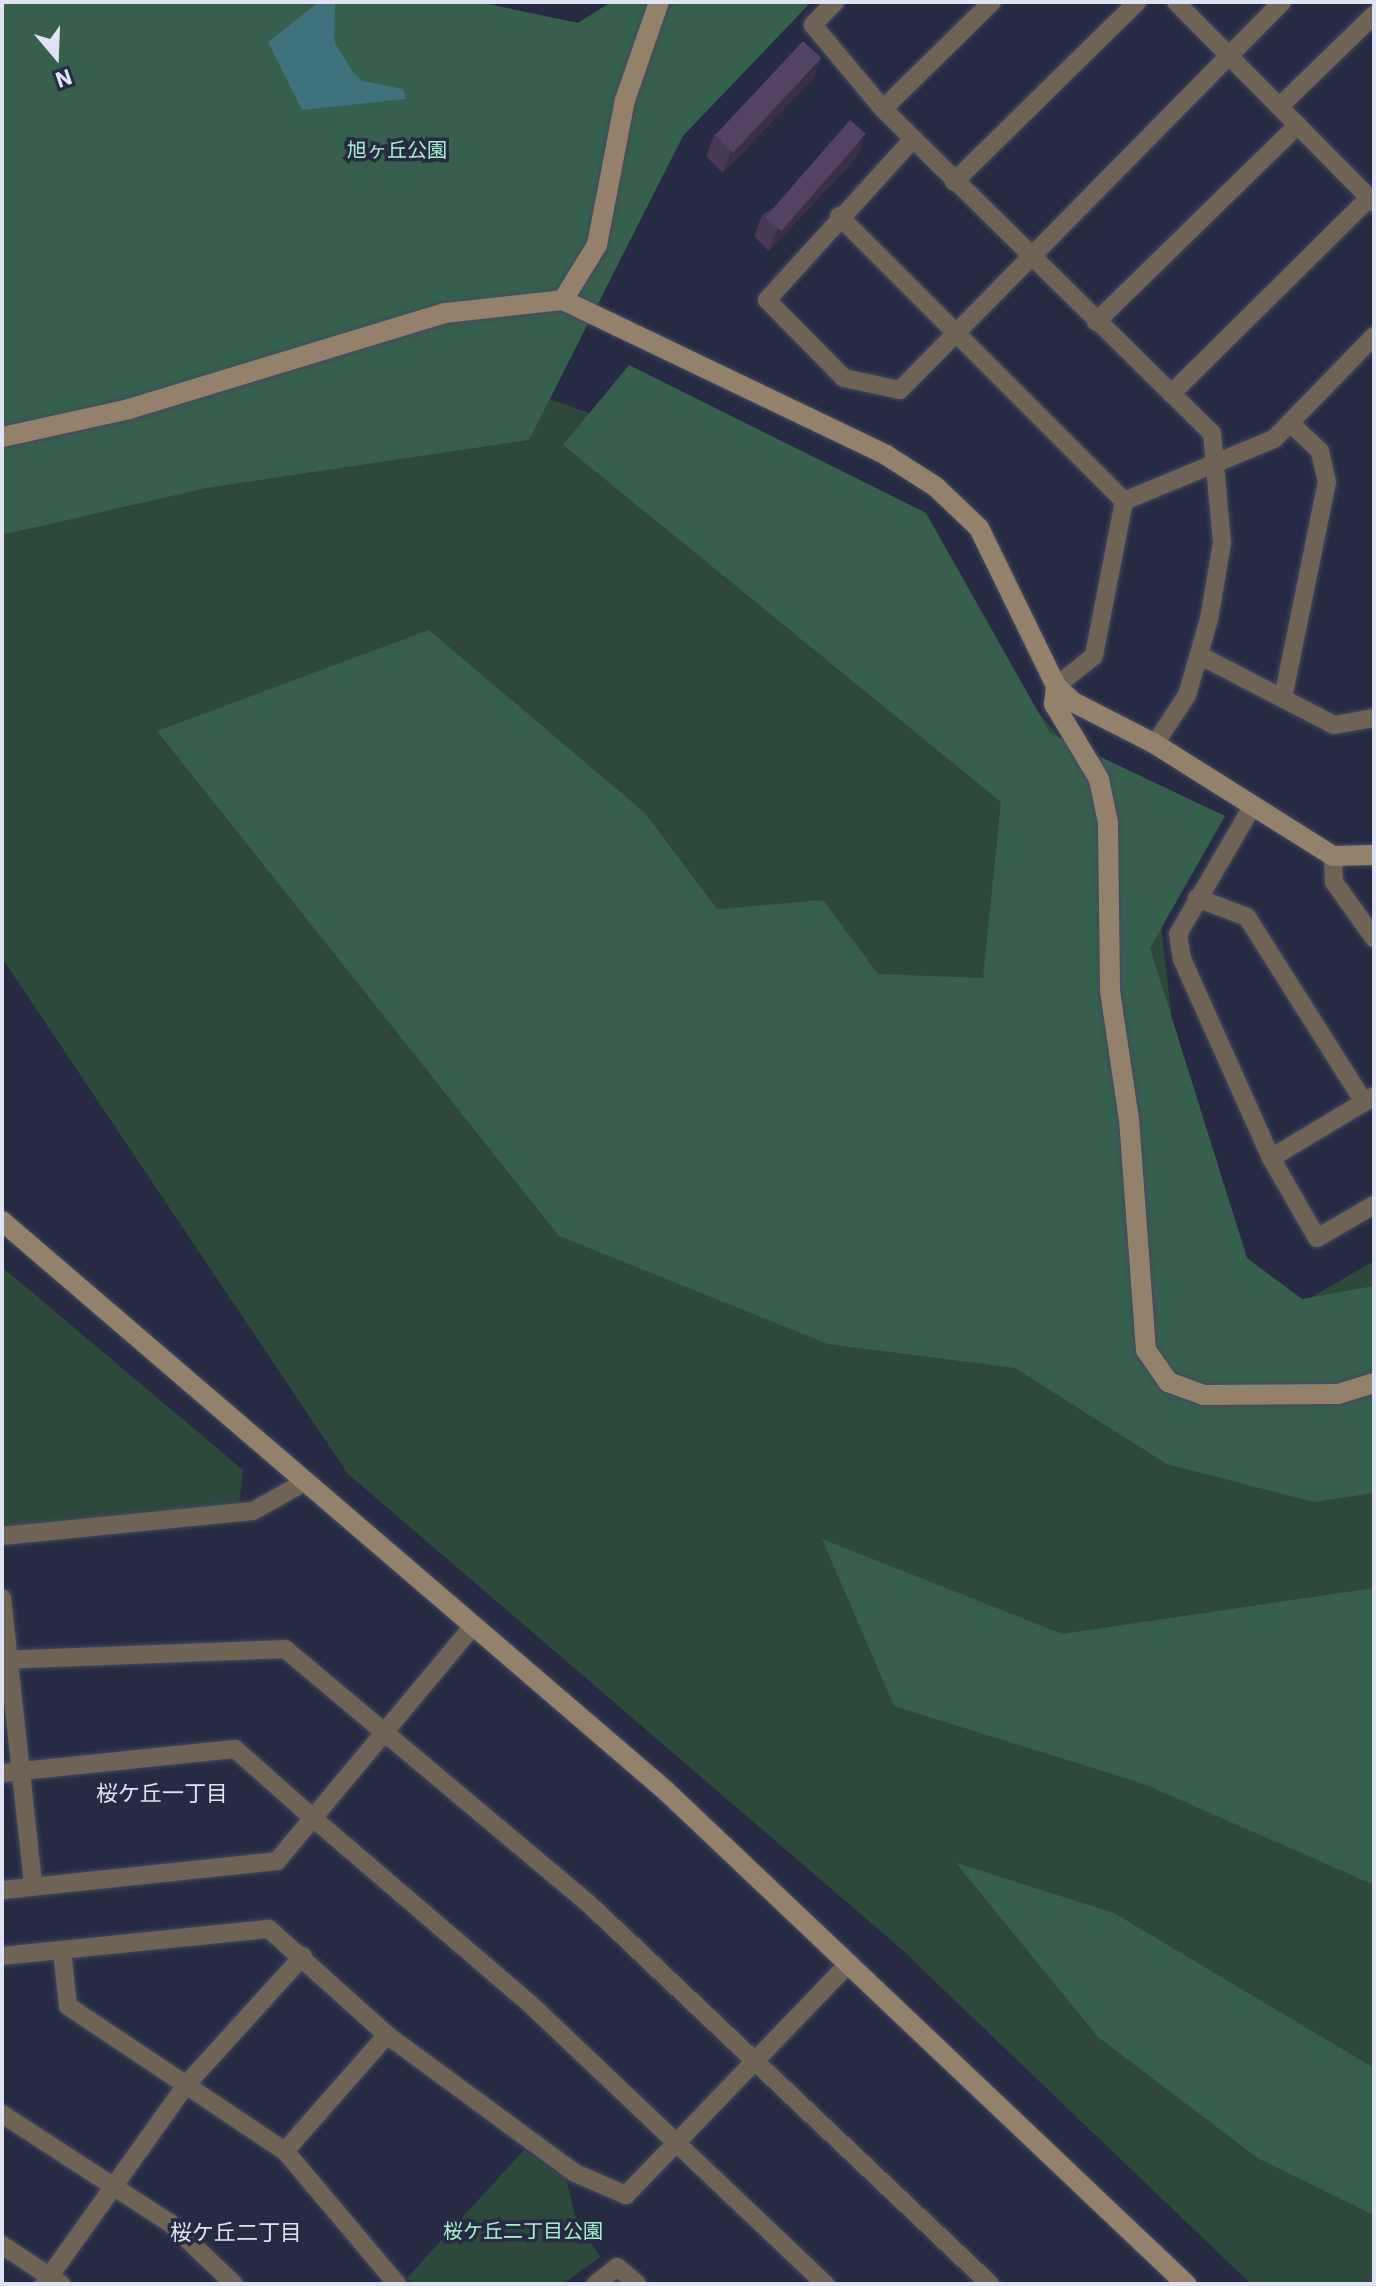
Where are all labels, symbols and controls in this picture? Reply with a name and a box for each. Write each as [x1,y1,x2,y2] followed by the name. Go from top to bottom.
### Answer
[16,16,96,96] north arrow
[52,63,76,95] text: N
[347,137,447,161] park label: 旭ヶ丘公園
[96,1780,228,1806] district label: 桜ケ丘一丁目
[443,2218,603,2242] park label: 桜ケ丘二丁目公園
[170,2219,302,2245] district label: 桜ケ丘二丁目

